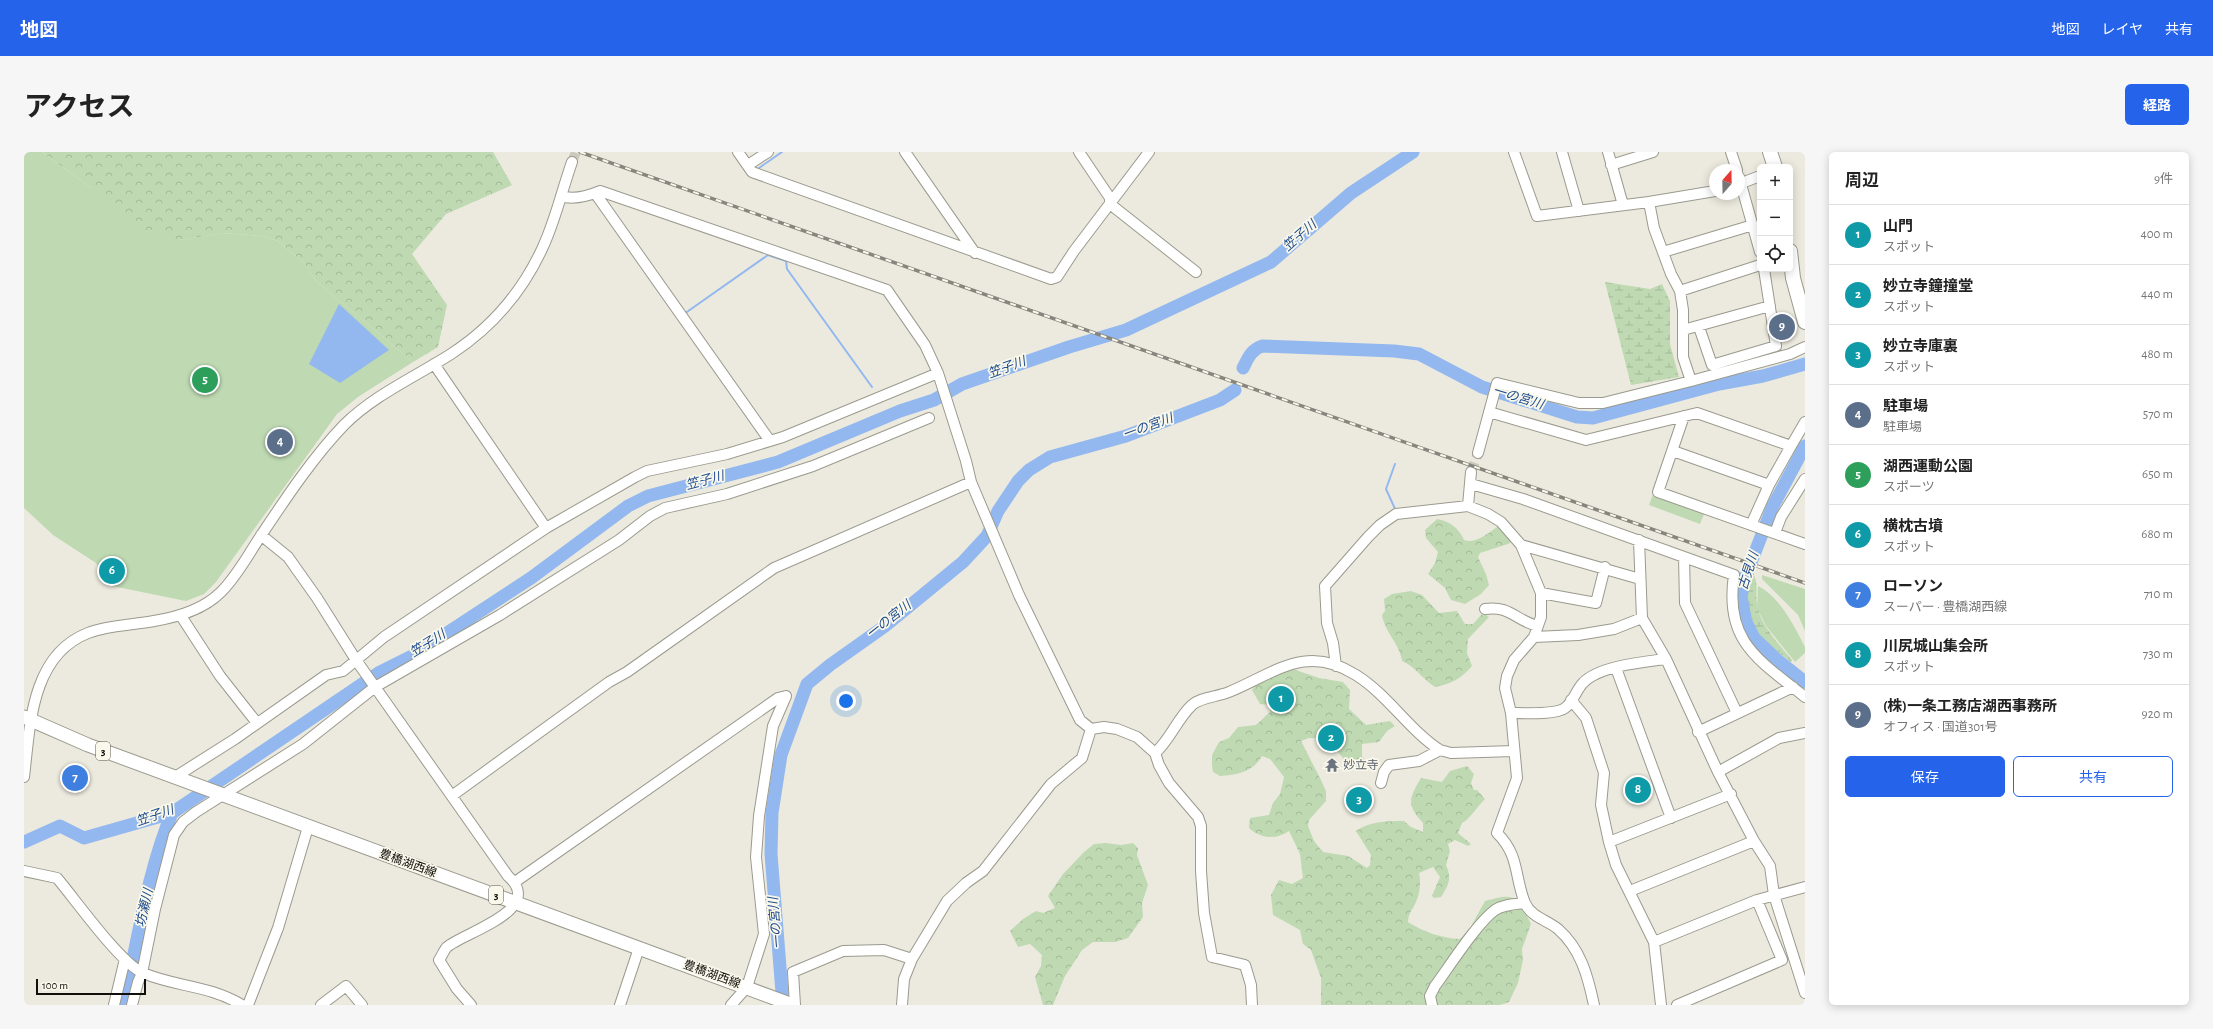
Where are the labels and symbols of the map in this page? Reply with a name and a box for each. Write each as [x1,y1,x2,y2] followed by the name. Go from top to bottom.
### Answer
[1709,164,1745,200] north arrow
[1280,216,1320,254] water label: 笠子川
[1769,312,1795,342] pin: 9
[986,354,1029,381] water label: 笠子川
[192,365,218,395] pin: 5
[1491,383,1547,412] water label: 一の宮川
[1121,410,1177,442] water label: 一の宮川
[267,427,293,457] pin: 4
[684,468,727,492] water label: 笠子川
[1736,548,1762,592] water label: 古見川
[99,556,125,586] pin: 6
[864,597,915,641] water label: 一の宮川
[407,626,450,660] water label: 笠子川
[1268,684,1294,714] pin: 1
[836,691,856,711] your location
[1318,723,1344,753] pin: 2
[96,742,110,760] road number: 3
[1324,757,1340,773] temple icon: 妙立寺
[1343,758,1379,771] place label: 妙立寺
[62,763,88,793] pin: 7
[1625,775,1651,805] pin: 8
[1346,785,1372,815] pin: 3
[134,802,177,828] water label: 笠子川
[378,846,439,879] street label: 豊橋湖西線
[133,885,156,928] water label: 坊瀬川
[489,886,503,904] road number: 3
[766,895,785,950] water label: 一の宮川
[682,957,743,990] street label: 豊橋湖西線
[36,977,146,996] scale bar

